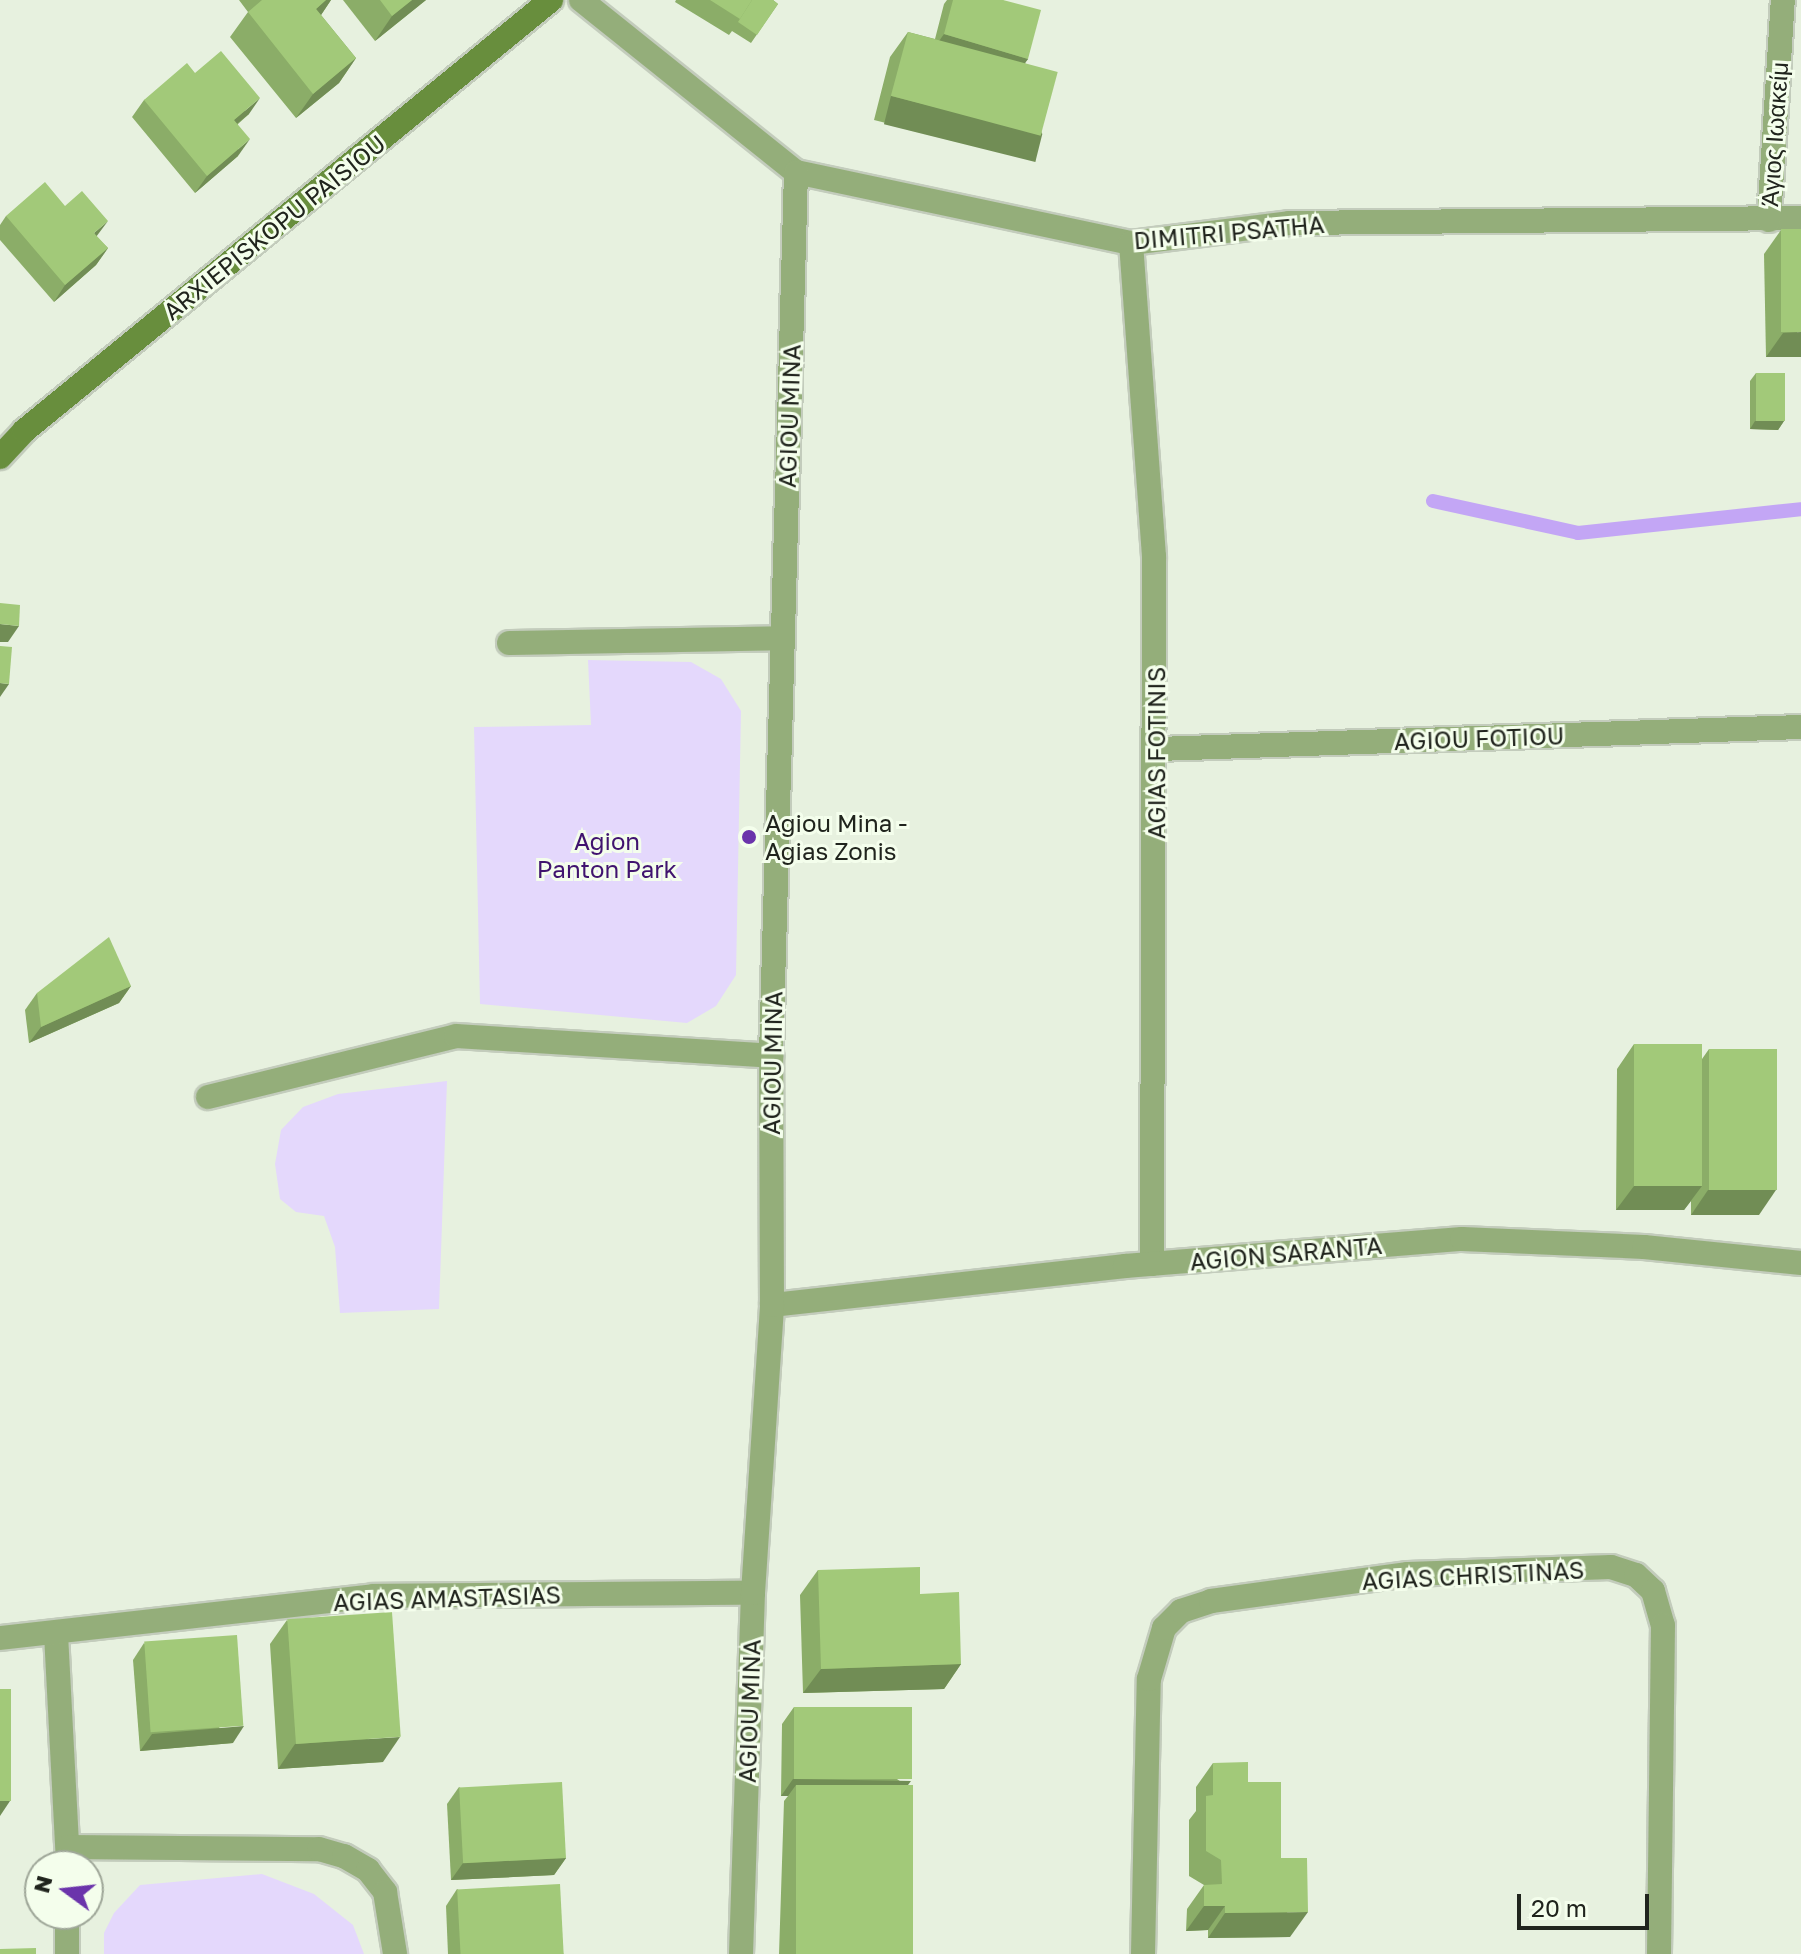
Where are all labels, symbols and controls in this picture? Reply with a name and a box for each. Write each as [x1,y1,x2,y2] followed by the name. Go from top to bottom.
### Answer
[1755,61,1793,207] street label: Άγιος Ιωακείμ
[157,128,391,326] street label: ARXIEPISKOPU PAISIOU
[1132,209,1326,255] street label: DIMITRI PSATHA
[772,344,806,488] street label: AGIOU MINA
[1142,667,1170,839] street label: AGIAS FOTINIS
[1393,721,1565,755] street label: AGIOU FOTIOU
[765,809,907,865] place label: Agiou Mina - Agias Zonis
[537,827,677,883] park label: Agion Panton Park
[740,828,758,846] marker: Agiou Mina - Agias Zonis
[756,991,788,1135] street label: AGIOU MINA
[1189,1230,1383,1276] street label: AGION SARANTA
[1361,1555,1585,1595] street label: AGIAS CHRISTINAS
[333,1580,561,1616] street label: AGIAS AMASTASIAS
[732,1639,766,1783] street label: AGIOU MINA
[24,1850,104,1930] north arrow
[27,1873,57,1896] text: N
[1521,1878,1653,1928] scale bar
[1531,1893,1587,1922] text: 20 m

